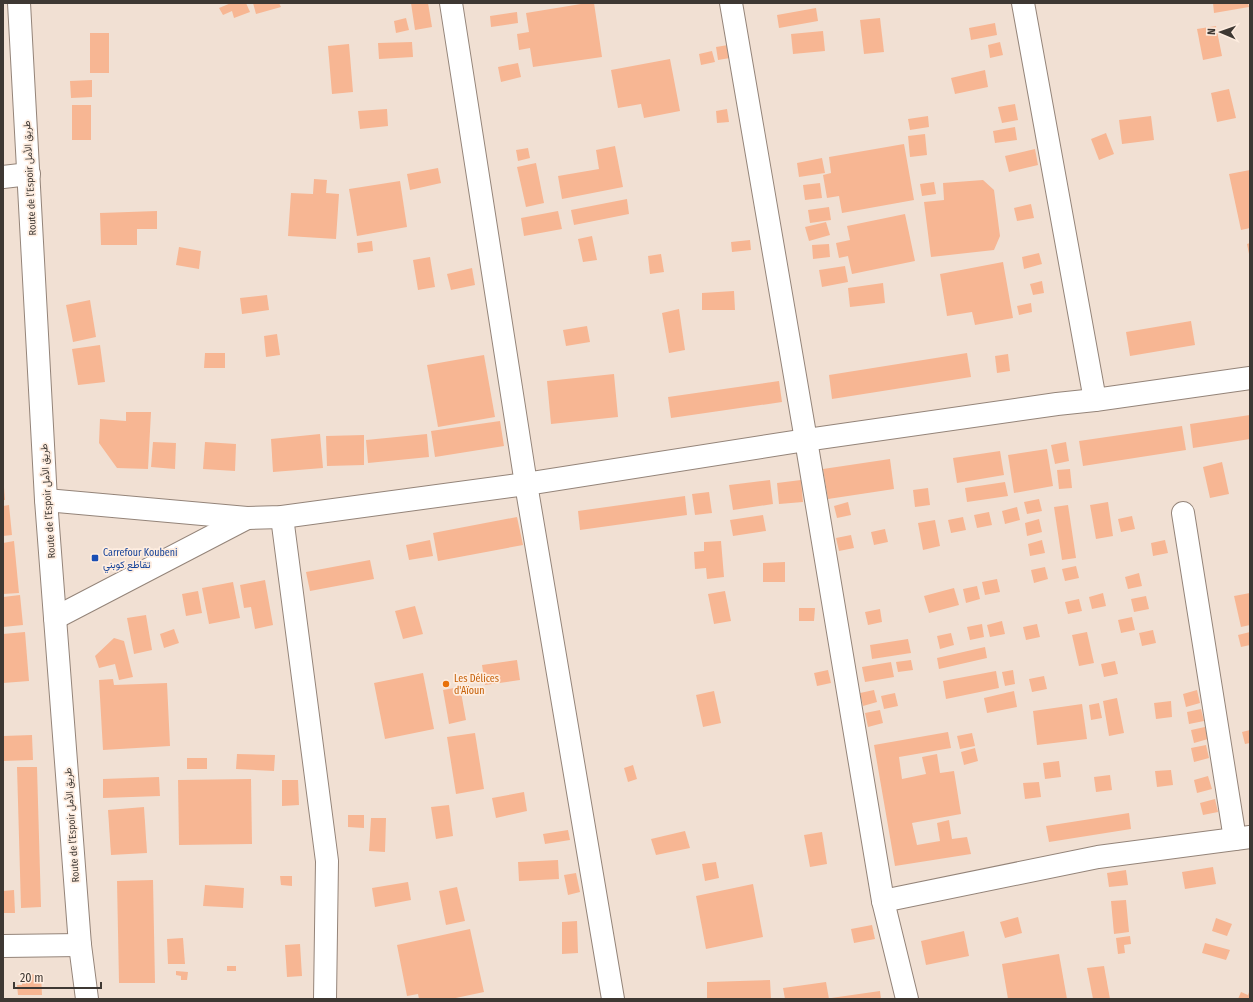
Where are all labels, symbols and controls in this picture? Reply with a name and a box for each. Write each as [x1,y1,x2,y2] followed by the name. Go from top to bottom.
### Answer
[1201,12,1241,52] north arrow
[1205,28,1218,35] text: N
[21,120,39,236] street label: Route de l’Espoir طريق الأمل
[38,443,58,559] street label: Route de l’Espoir طريق الأمل
[103,547,178,573] place label: Carrefour Koubeni تقاطع كوبني
[90,553,100,563] marker: Carrefour Koubeni تقاطع كوبني
[454,673,499,697] place label: Les Délices d'Aïoun
[441,679,451,689] marker: Les Délices d'Aïoun
[62,767,82,883] street label: Route de l’Espoir طريق الأمل
[14,964,101,990] scale bar
[20,971,44,985] text: 20 m

